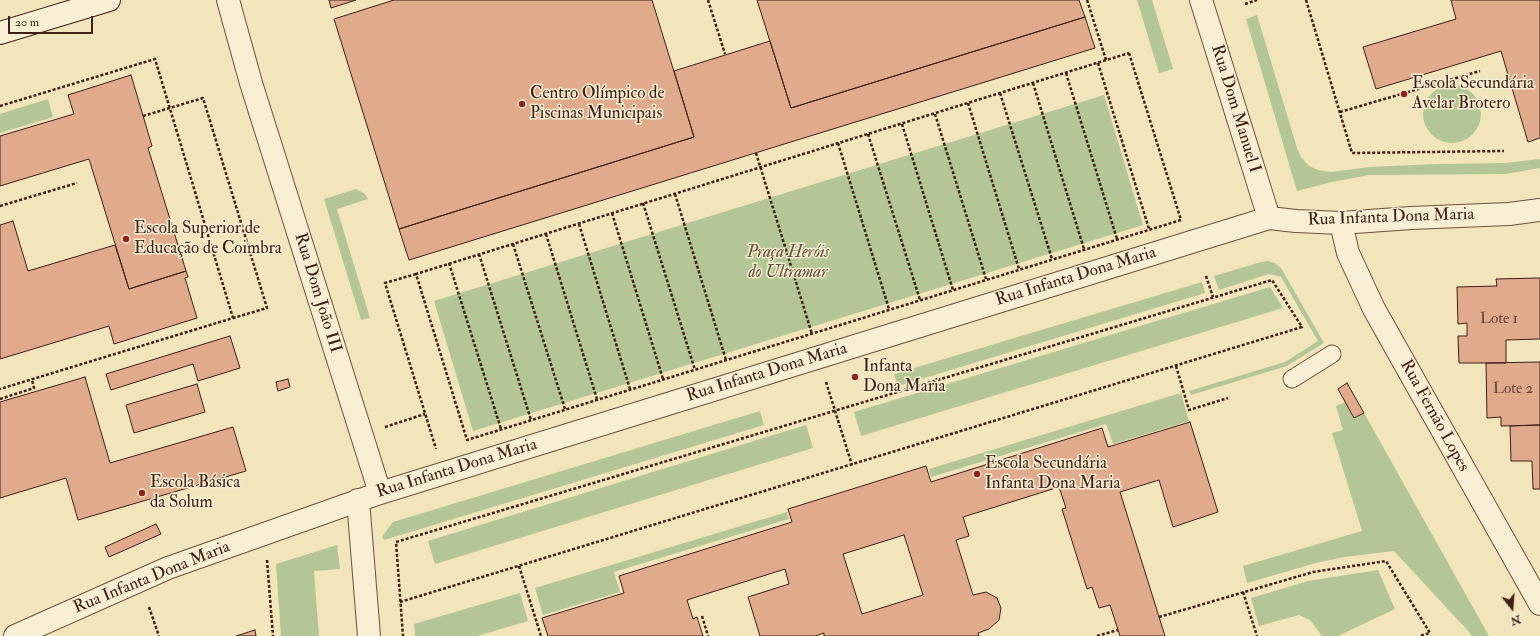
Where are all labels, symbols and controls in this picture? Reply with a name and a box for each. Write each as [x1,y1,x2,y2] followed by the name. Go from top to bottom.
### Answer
[10,8,95,34] scale bar
[15,15,39,30] text: 20 m
[1206,43,1264,175] street label: Rua Dom Manuel I
[1412,74,1534,114] place label: Escola Secundária Avelar Brotero
[530,84,665,124] place label: Centro Olímpico de Piscinas Municipais
[1399,89,1409,99] marker: Escola Secundária Avelar Brotero
[517,99,527,109] marker: Centro Olímpico de Piscinas Municipais
[1307,205,1475,231] street label: Rua Infanta Dona Maria
[134,219,282,259] place label: Escola Superior de Educação de Coimbra
[289,231,345,355] street label: Rua Dom João III
[121,234,131,244] marker: Escola Superior de Educação de Coimbra
[747,243,829,283] park label: Praça Heróis do Ultramar
[993,243,1159,311] street label: Rua Infanta Dona Maria
[1480,311,1518,329] house number: Lote 1
[684,339,850,407] street label: Rua Infanta Dona Maria
[863,357,946,397] place label: Infanta Dona Maria
[1395,357,1473,475] street label: Rua Fernão Lopes
[850,372,860,382] marker: Infanta Dona Maria
[1493,381,1533,399] house number: Lote 2
[374,435,540,503] street label: Rua Infanta Dona Maria
[985,454,1120,494] place label: Escola Secundária Infanta Dona Maria
[972,469,982,479] marker: Escola Secundária Infanta Dona Maria
[150,473,240,513] place label: Escola Básica da Solum
[137,488,147,498] marker: Escola Básica da Solum
[71,537,233,619] street label: Rua Infanta Dona Maria
[1492,588,1532,628] north arrow
[1509,612,1522,628] text: N

